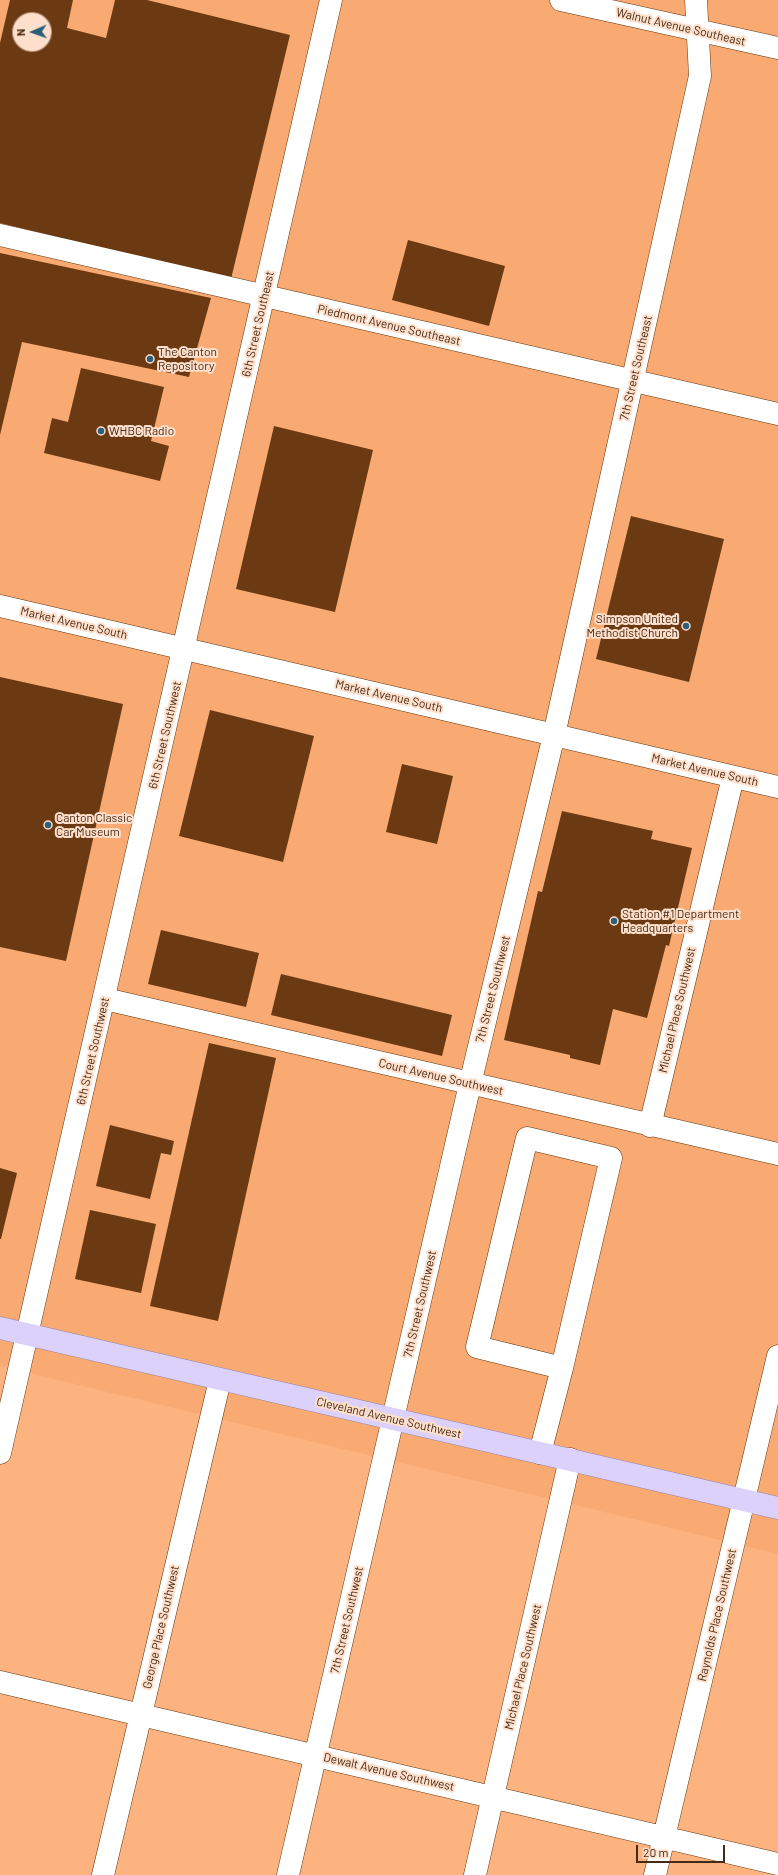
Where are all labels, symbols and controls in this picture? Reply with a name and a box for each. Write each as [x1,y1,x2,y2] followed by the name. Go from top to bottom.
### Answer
[615,5,747,49] street label: Walnut Avenue Southeast
[12,12,52,52] north arrow
[14,29,27,36] text: N
[239,270,277,378] street label: 6th Street Southeast
[316,301,462,349] street label: Piedmont Avenue Southeast
[617,314,655,422] street label: 7th Street Southeast
[158,345,217,373] place label: The Canton Repository
[145,354,155,364] marker: The Canton Repository
[109,424,174,438] place label: WHBC Radio
[96,426,106,436] marker: WHBC Radio
[19,604,129,642] street label: Market Avenue South
[586,612,678,640] place label: Simpson United Methodist Church
[681,621,691,631] marker: Simpson United Methodist Church
[334,677,444,715] street label: Market Avenue South
[146,680,184,790] street label: 6th Street Southwest
[650,751,760,789] street label: Market Avenue South
[56,811,132,839] place label: Canton Classic Car Museum
[43,820,53,830] marker: Canton Classic Car Museum
[622,907,739,935] place label: Station #1 Department Headquarters
[609,916,619,926] marker: Station #1 Department Headquarters
[473,934,513,1044] street label: 7th Street Southwest
[656,946,698,1074] street label: Michael Place Southwest
[74,996,112,1106] street label: 6th Street Southwest
[377,1056,505,1098] street label: Court Avenue Southwest
[401,1249,439,1359] street label: 7th Street Southwest
[315,1394,463,1442] street label: Cleveland Avenue Southwest
[695,1547,739,1683] street label: Raynolds Place Southwest
[140,1564,182,1690] street label: George Place Southwest
[328,1565,366,1675] street label: 7th Street Southwest
[502,1603,544,1731] street label: Michael Place Southwest
[322,1750,456,1794] street label: Dewalt Avenue Southwest
[638,1837,727,1863] scale bar
[643,1845,669,1859] text: 20 m

